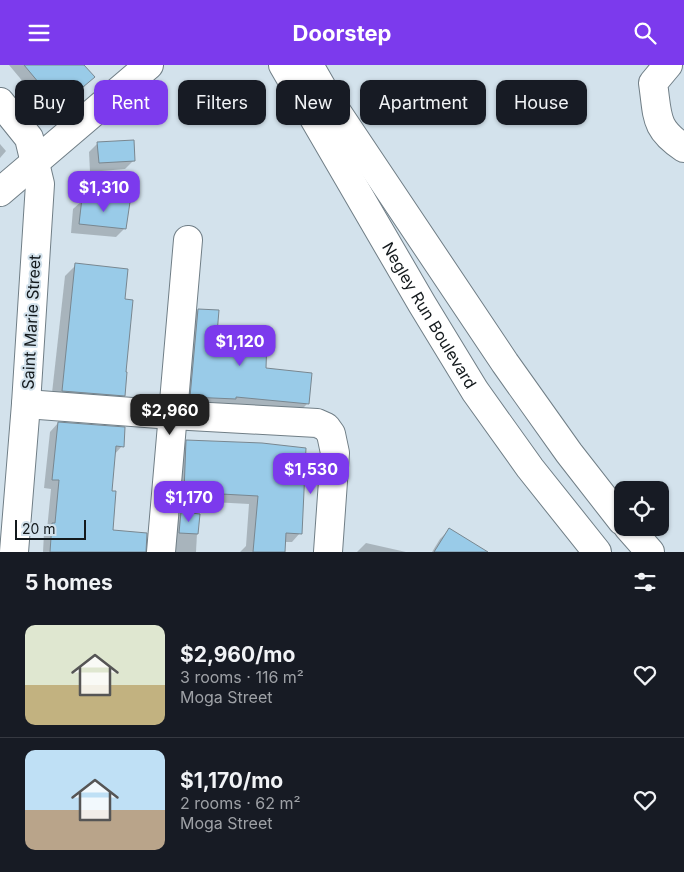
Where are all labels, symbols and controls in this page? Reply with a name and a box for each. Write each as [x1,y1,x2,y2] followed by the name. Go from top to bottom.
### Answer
[25,19,53,47] icon: menu
[631,19,659,47] icon: search
[293,20,391,46] text: Doorstep
[15,80,84,125] chip: Buy
[94,80,168,125] chip: Rent
[178,80,266,125] chip: Filters
[276,80,350,125] chip: New
[360,80,486,125] chip: Apartment
[496,80,587,125] chip: House
[63,171,145,213] pin: $1,310
[79,177,129,197] text: $1,310
[378,238,481,392] street label: Negley Run Boulevard
[17,254,45,390] street label: Saint Marie Street
[199,325,281,367] pin: $1,120
[215,331,265,351] text: $1,120
[129,393,211,436] pin: $2,960
[141,400,199,420] text: $2,960
[270,453,352,495] pin: $1,530
[284,459,338,479] text: $1,530
[148,481,230,523] pin: $1,170
[614,481,669,536] map controls
[614,481,669,536] button: locate
[165,487,213,507] text: $1,170
[15,517,86,540] scale bar
[22,520,56,537] text: 20 m
[631,568,659,596] icon: filters
[25,570,113,595] text: 5 homes
[180,642,295,667] text: $2,960/mo
[65,645,125,705] icon: home
[631,661,659,689] icon: heart
[180,667,304,687] text: 3 rooms · 116 m²
[180,687,273,707] text: Moga Street
[180,768,283,793] text: $1,170/mo
[65,770,125,830] icon: home
[631,786,659,814] icon: heart
[180,793,301,813] text: 2 rooms · 62 m²
[180,813,273,833] text: Moga Street

